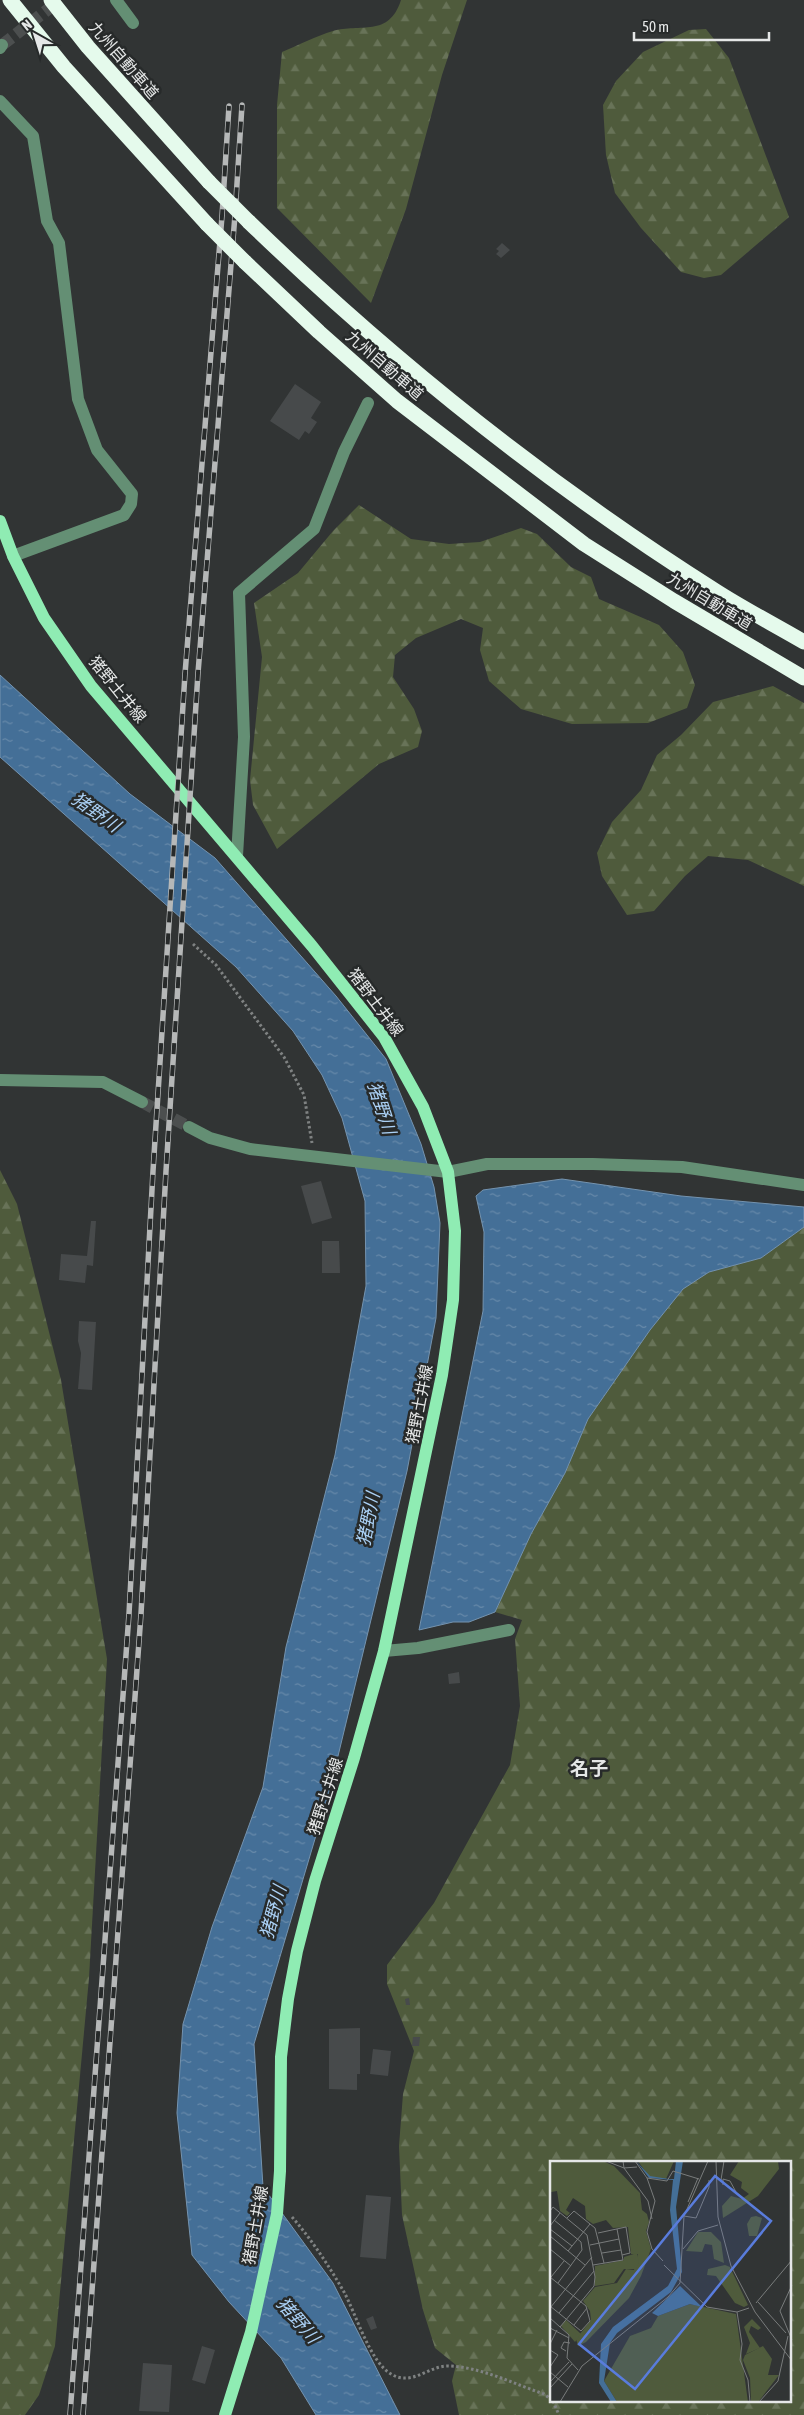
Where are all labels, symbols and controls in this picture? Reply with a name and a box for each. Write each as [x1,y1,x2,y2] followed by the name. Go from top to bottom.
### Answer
[10,10,60,60] north arrow
[634,10,769,42] scale bar
[19,16,35,34] text: N
[86,18,162,102] street label: 九州自動車道
[642,18,669,35] text: 50 m
[343,327,427,403] street label: 九州自動車道
[664,569,756,633] street label: 九州自動車道
[86,652,150,726] street label: 猪野土井線
[68,788,126,837] water label: 猪野川
[345,965,407,1039] street label: 猪野土井線
[364,1079,401,1139] water label: 猪野川
[403,1363,435,1445] street label: 猪野土井線
[353,1489,384,1548] water label: 猪野川
[304,1755,346,1837] street label: 猪野土井線
[570,1757,608,1779] district label: 名子
[256,1881,291,1941] water label: 猪野川
[550,2161,792,2402] inset map
[239,2184,271,2266] street label: 猪野土井線
[272,2293,325,2349] water label: 猪野川

